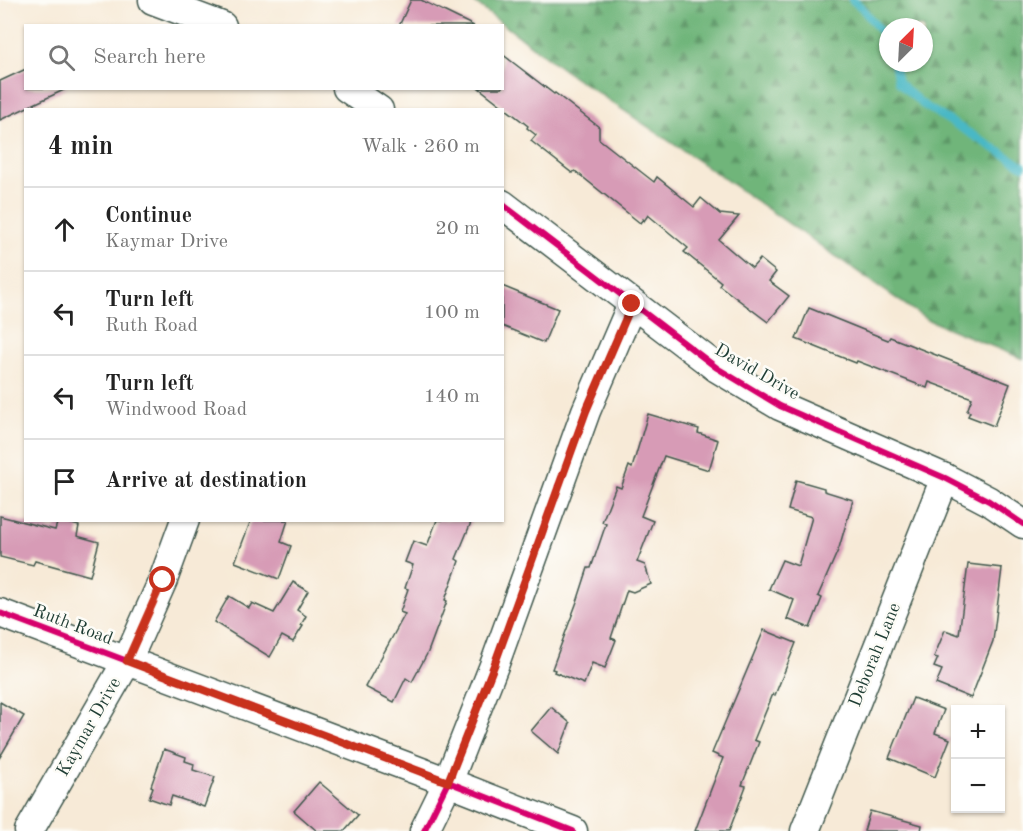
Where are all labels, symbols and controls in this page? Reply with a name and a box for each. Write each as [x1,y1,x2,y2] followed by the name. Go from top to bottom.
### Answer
[879,18,933,72] north arrow
[24,24,504,90] search box
[45,41,78,74] icon: search
[93,46,206,68] text: Search here
[48,134,113,160] text: 4 min
[361,137,480,157] text: Walk · 260 m
[105,205,192,227] text: Continue
[48,213,81,246] icon: ahead
[435,219,480,239] text: 20 m
[105,232,228,252] text: Kaymar Drive
[105,289,194,311] text: Turn left
[618,290,644,316] route end
[48,297,81,330] icon: left
[424,303,480,323] text: 100 m
[105,316,198,336] text: Ruth Road
[712,341,802,403] street label: David Drive
[105,373,194,395] text: Turn left
[48,381,81,414] icon: left
[424,387,480,407] text: 140 m
[105,400,247,420] text: Windwood Road
[48,465,81,498] icon: arrive
[105,470,307,492] text: Arrive at destination
[149,566,175,592] route start
[846,600,904,710] street label: Deborah Lane
[31,602,115,648] street label: Ruth Road
[54,675,124,779] street label: Kaymar Drive
[951,705,1005,813] map controls
[951,705,1005,759] button: +
[951,759,1005,813] button: −

